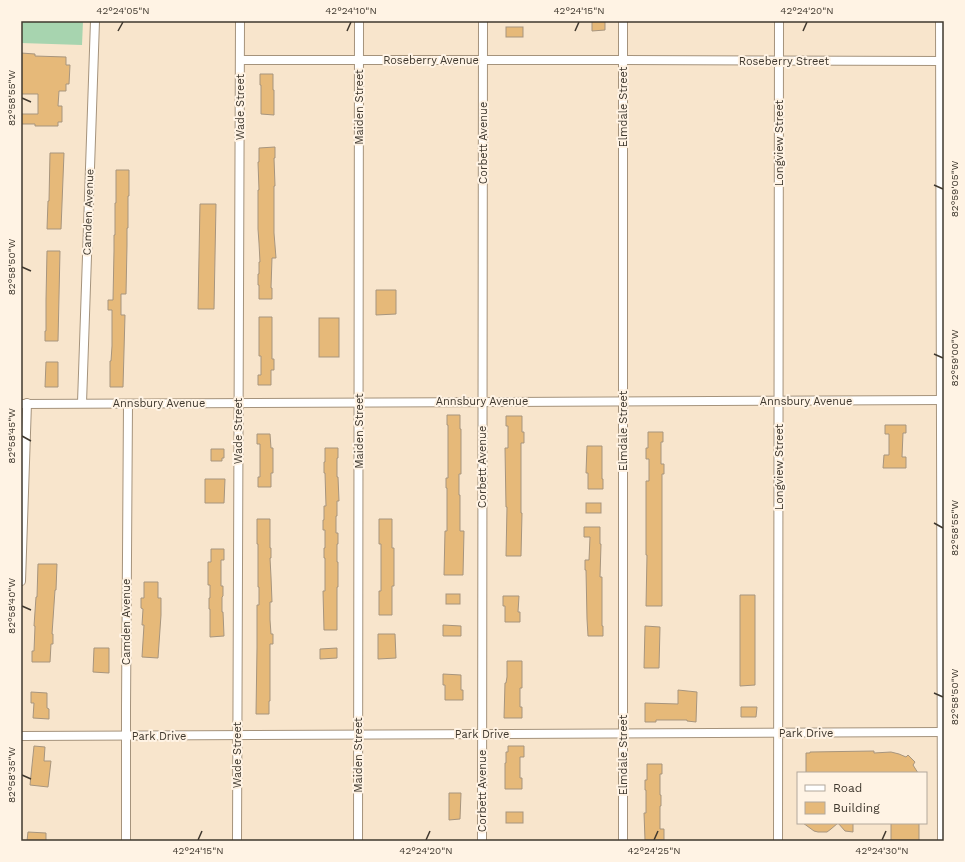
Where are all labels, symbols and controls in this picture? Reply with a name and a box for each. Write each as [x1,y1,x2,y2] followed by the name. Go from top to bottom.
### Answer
[96,5,150,16] text: 42°24'05"N
[325,5,377,16] text: 42°24'10"N
[553,5,605,16] text: 42°24'15"N
[780,5,834,16] text: 42°24'20"N
[383,54,479,67] street label: Roseberry Avenue
[739,55,830,68] street label: Roseberry Street
[617,66,630,147] street label: Elmdale Street
[353,69,366,145] street label: Maiden Street
[6,70,17,126] text: 82°58'55"W
[234,73,247,140] street label: Wade Street
[773,99,786,186] street label: Longview Street
[477,102,490,184] street label: Corbett Avenue
[949,160,960,217] text: 82°59'05"W
[80,169,97,255] street label: Camden Avenue
[6,238,17,295] text: 82°58'50"W
[949,329,960,387] text: 82°59'00"W
[617,390,630,471] street label: Elmdale Street
[353,393,366,469] street label: Maiden Street
[436,395,528,408] street label: Annsbury Avenue
[760,395,852,408] street label: Annsbury Avenue
[113,397,205,410] street label: Annsbury Avenue
[232,397,245,464] street label: Wade Street
[6,408,17,464] text: 82°58'45"W
[773,423,786,510] street label: Longview Street
[476,426,489,508] street label: Corbett Avenue
[949,500,960,556] text: 82°58'55"W
[6,578,17,634] text: 82°58'40"W
[120,579,133,665] street label: Camden Avenue
[949,668,960,725] text: 82°58'50"W
[617,714,630,795] street label: Elmdale Street
[352,717,365,793] street label: Maiden Street
[231,721,244,788] street label: Wade Street
[779,727,833,740] street label: Park Drive
[455,728,509,741] street label: Park Drive
[132,730,186,743] street label: Park Drive
[6,747,17,803] text: 82°58'35"W
[476,750,489,832] street label: Corbett Avenue
[797,772,927,824] legend
[833,781,862,795] text: Road
[833,801,880,815] text: Building
[172,845,224,856] text: 42°24'15"N
[399,845,453,856] text: 42°24'20"N
[627,845,681,856] text: 42°24'25"N
[855,845,909,856] text: 42°24'30"N

